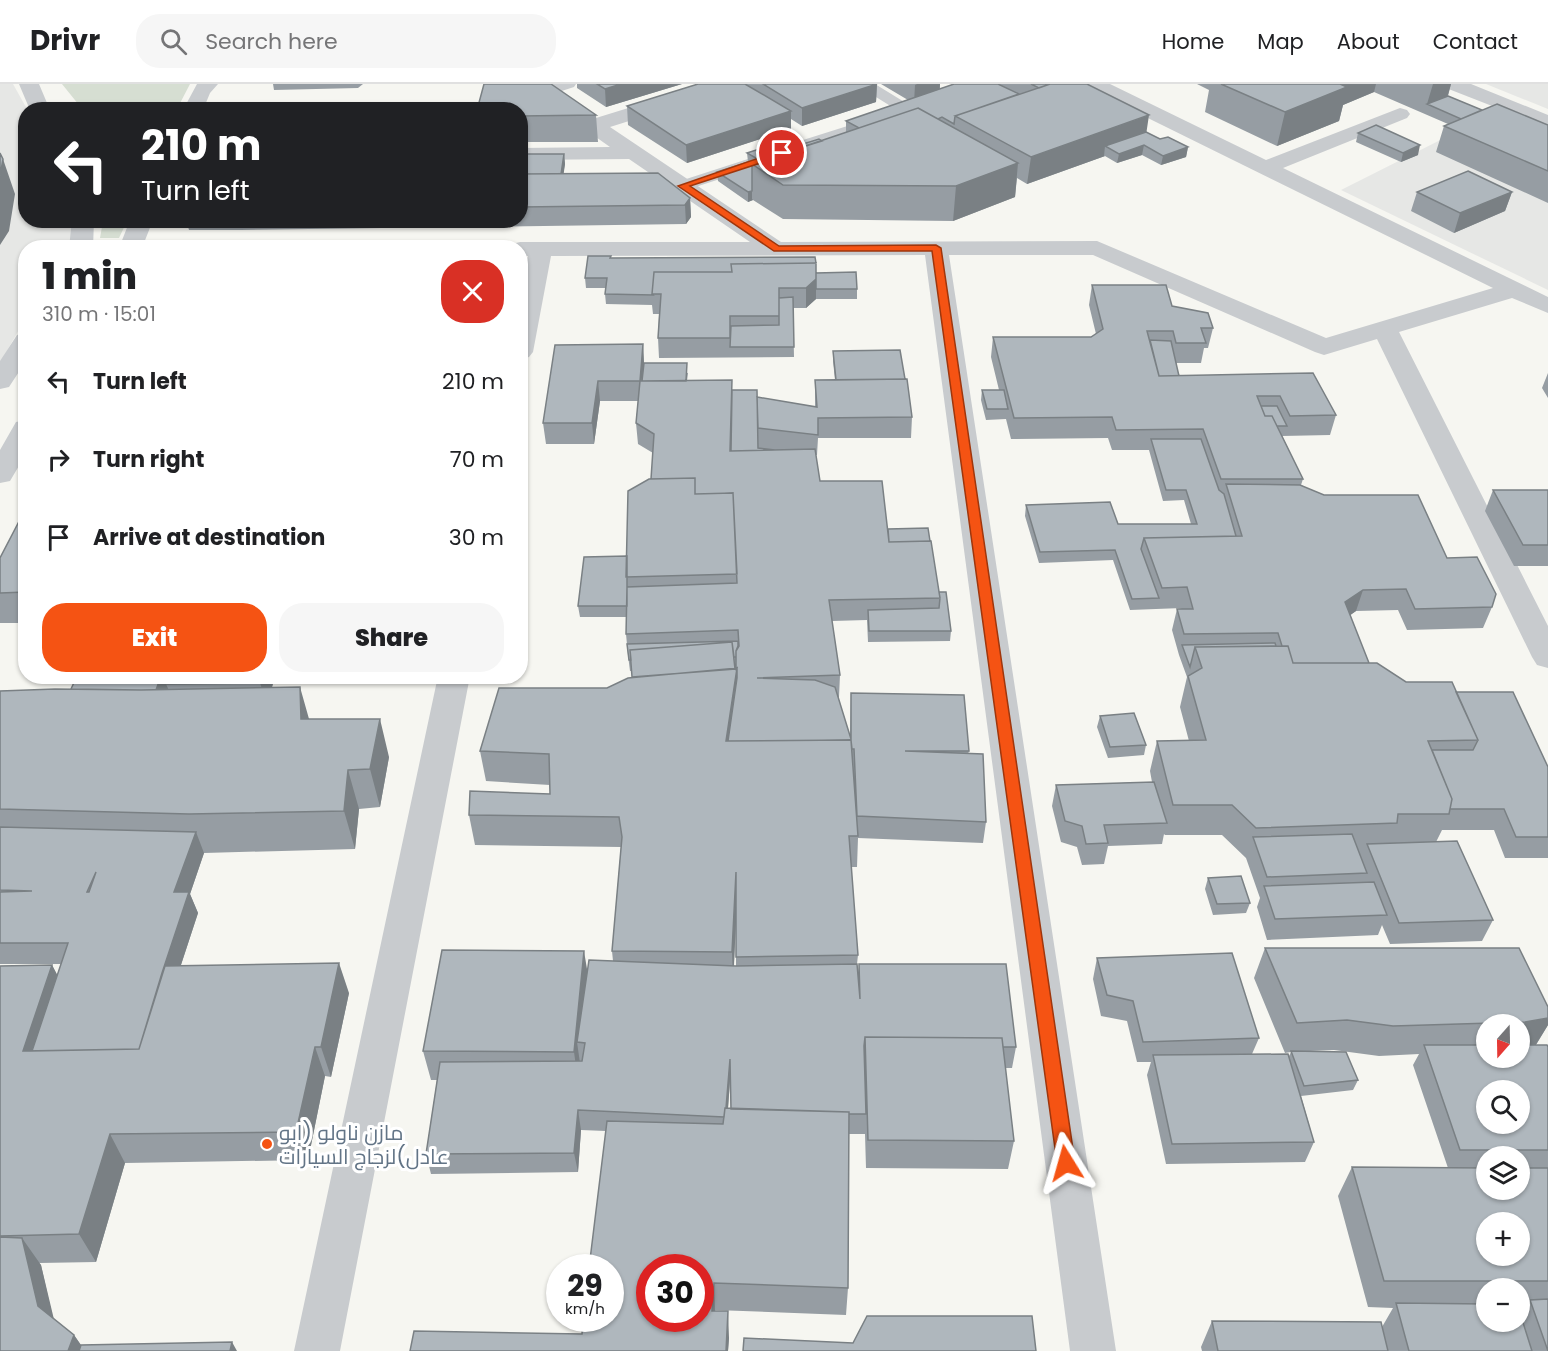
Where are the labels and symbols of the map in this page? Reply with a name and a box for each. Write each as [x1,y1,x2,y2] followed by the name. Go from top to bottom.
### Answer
[756,127,807,178] pin
[1476,1014,1530,1068] north arrow
[279,1118,449,1171] place label: مازن ناولو (ابو عادل)لزجاج السيارات
[1034,1131,1098,1195] position arrow
[260,1137,274,1151] marker: مازن ناولو (ابو عادل)لزجاج السيارات
[636,1254,714,1332] speed limit sign: 30

